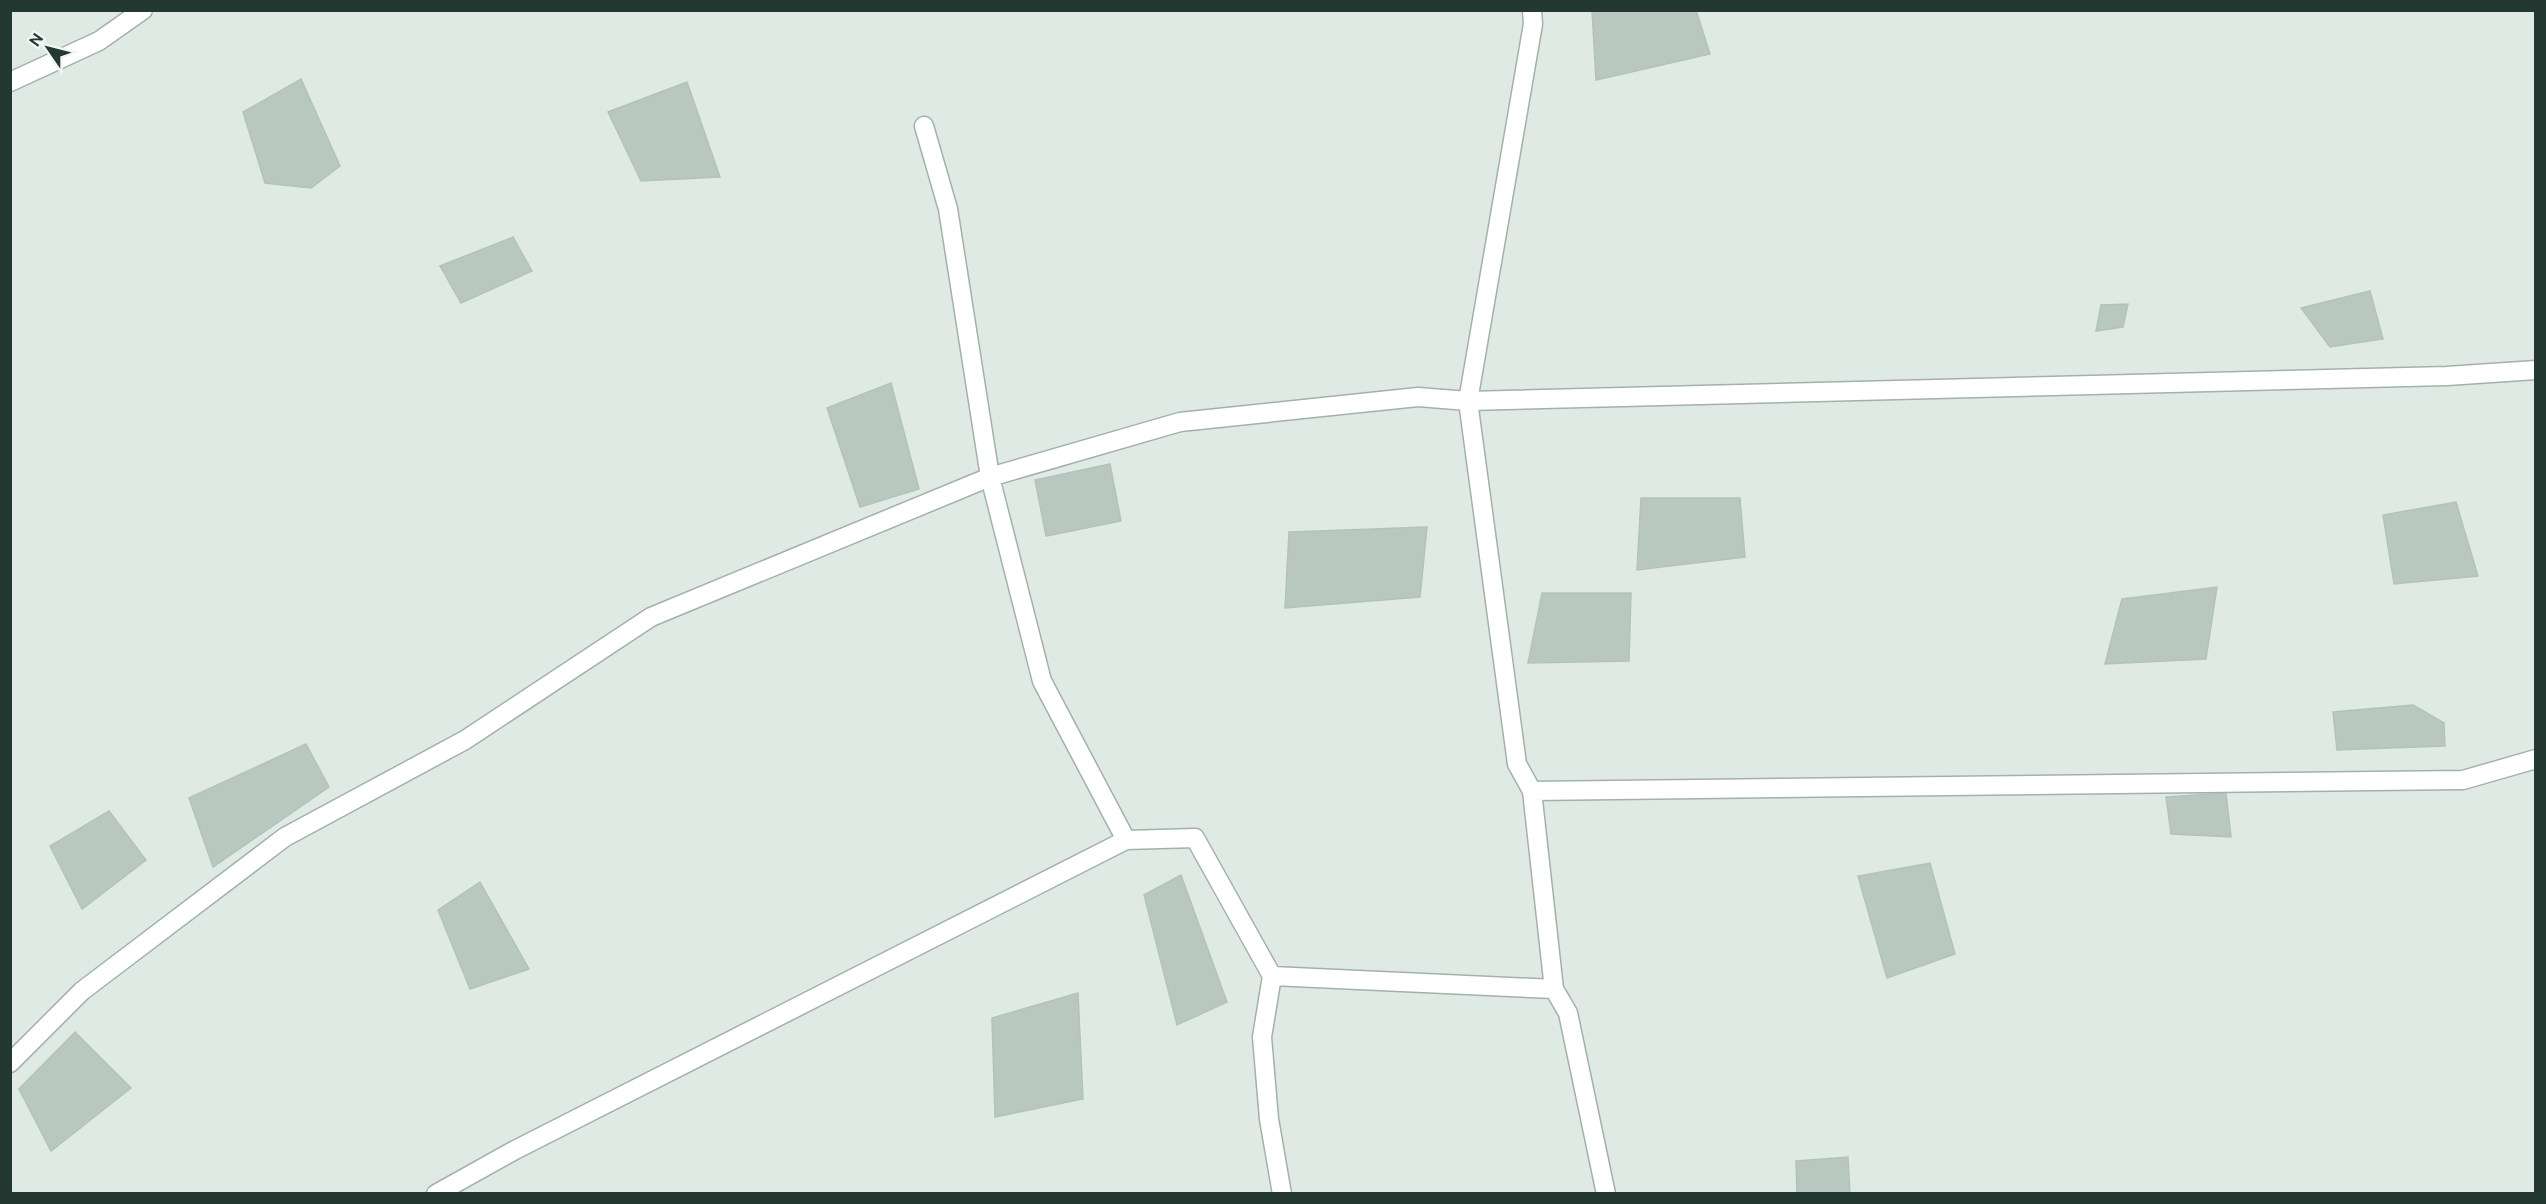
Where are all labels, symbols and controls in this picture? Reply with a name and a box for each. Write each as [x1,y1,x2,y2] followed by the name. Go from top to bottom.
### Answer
[18,18,78,78] north arrow
[25,29,47,49] text: N

